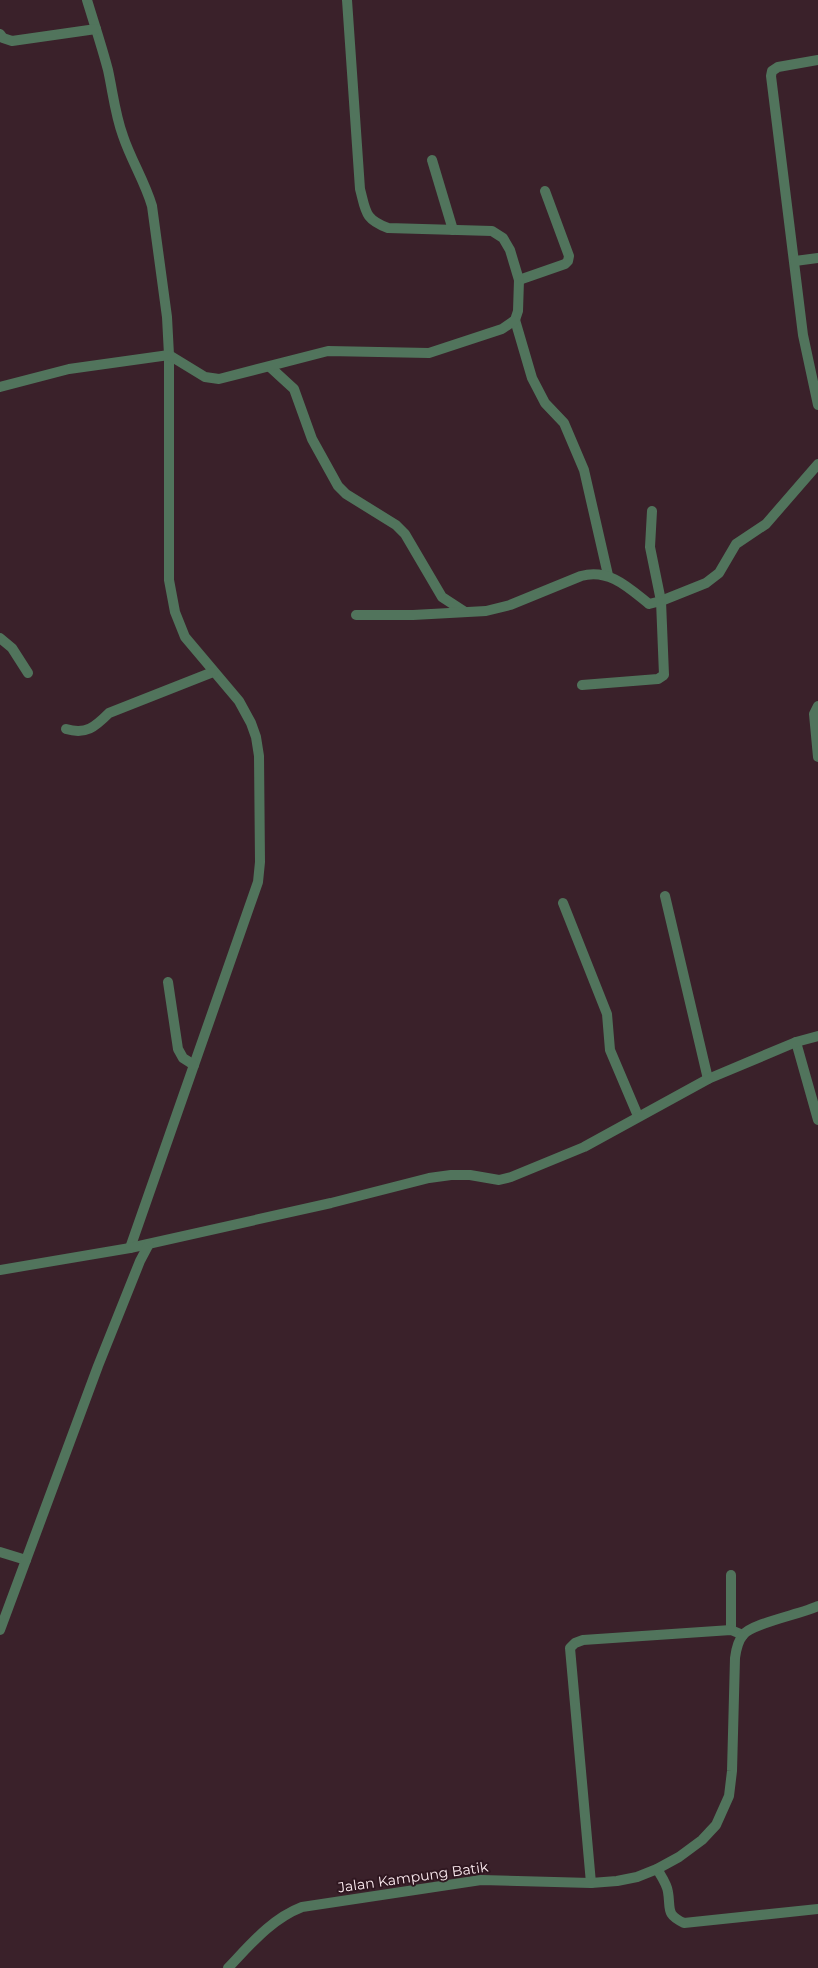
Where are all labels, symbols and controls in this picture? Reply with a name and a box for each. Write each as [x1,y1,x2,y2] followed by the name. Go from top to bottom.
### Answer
[336,1857,490,1897] street label: Jalan Kampung Batik

